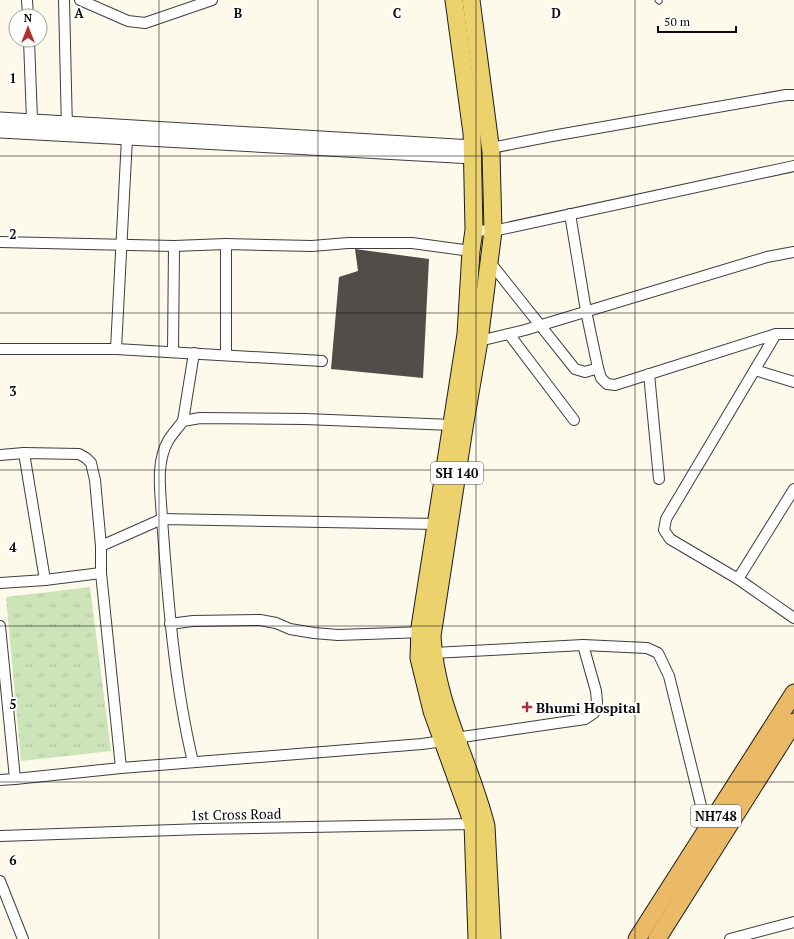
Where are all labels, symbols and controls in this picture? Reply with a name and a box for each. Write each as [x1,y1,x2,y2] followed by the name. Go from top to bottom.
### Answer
[74,4,84,22] text: A
[234,4,242,22] text: B
[393,4,401,22] text: C
[551,4,561,22] text: D
[8,8,48,48] north arrow
[658,8,736,34] scale bar
[24,11,33,25] text: N
[664,14,691,29] text: 50 m
[9,69,17,87] text: 1
[9,225,17,243] text: 2
[9,382,17,400] text: 3
[431,462,483,484] road number: SH 140
[9,538,17,556] text: 4
[9,695,17,713] text: 5
[536,698,641,717] place label: Bhumi Hospital
[521,701,533,713] marker: Bhumi Hospital
[190,804,282,824] street label: 1st Cross Road
[691,805,741,827] road number: NH748
[9,851,17,869] text: 6

